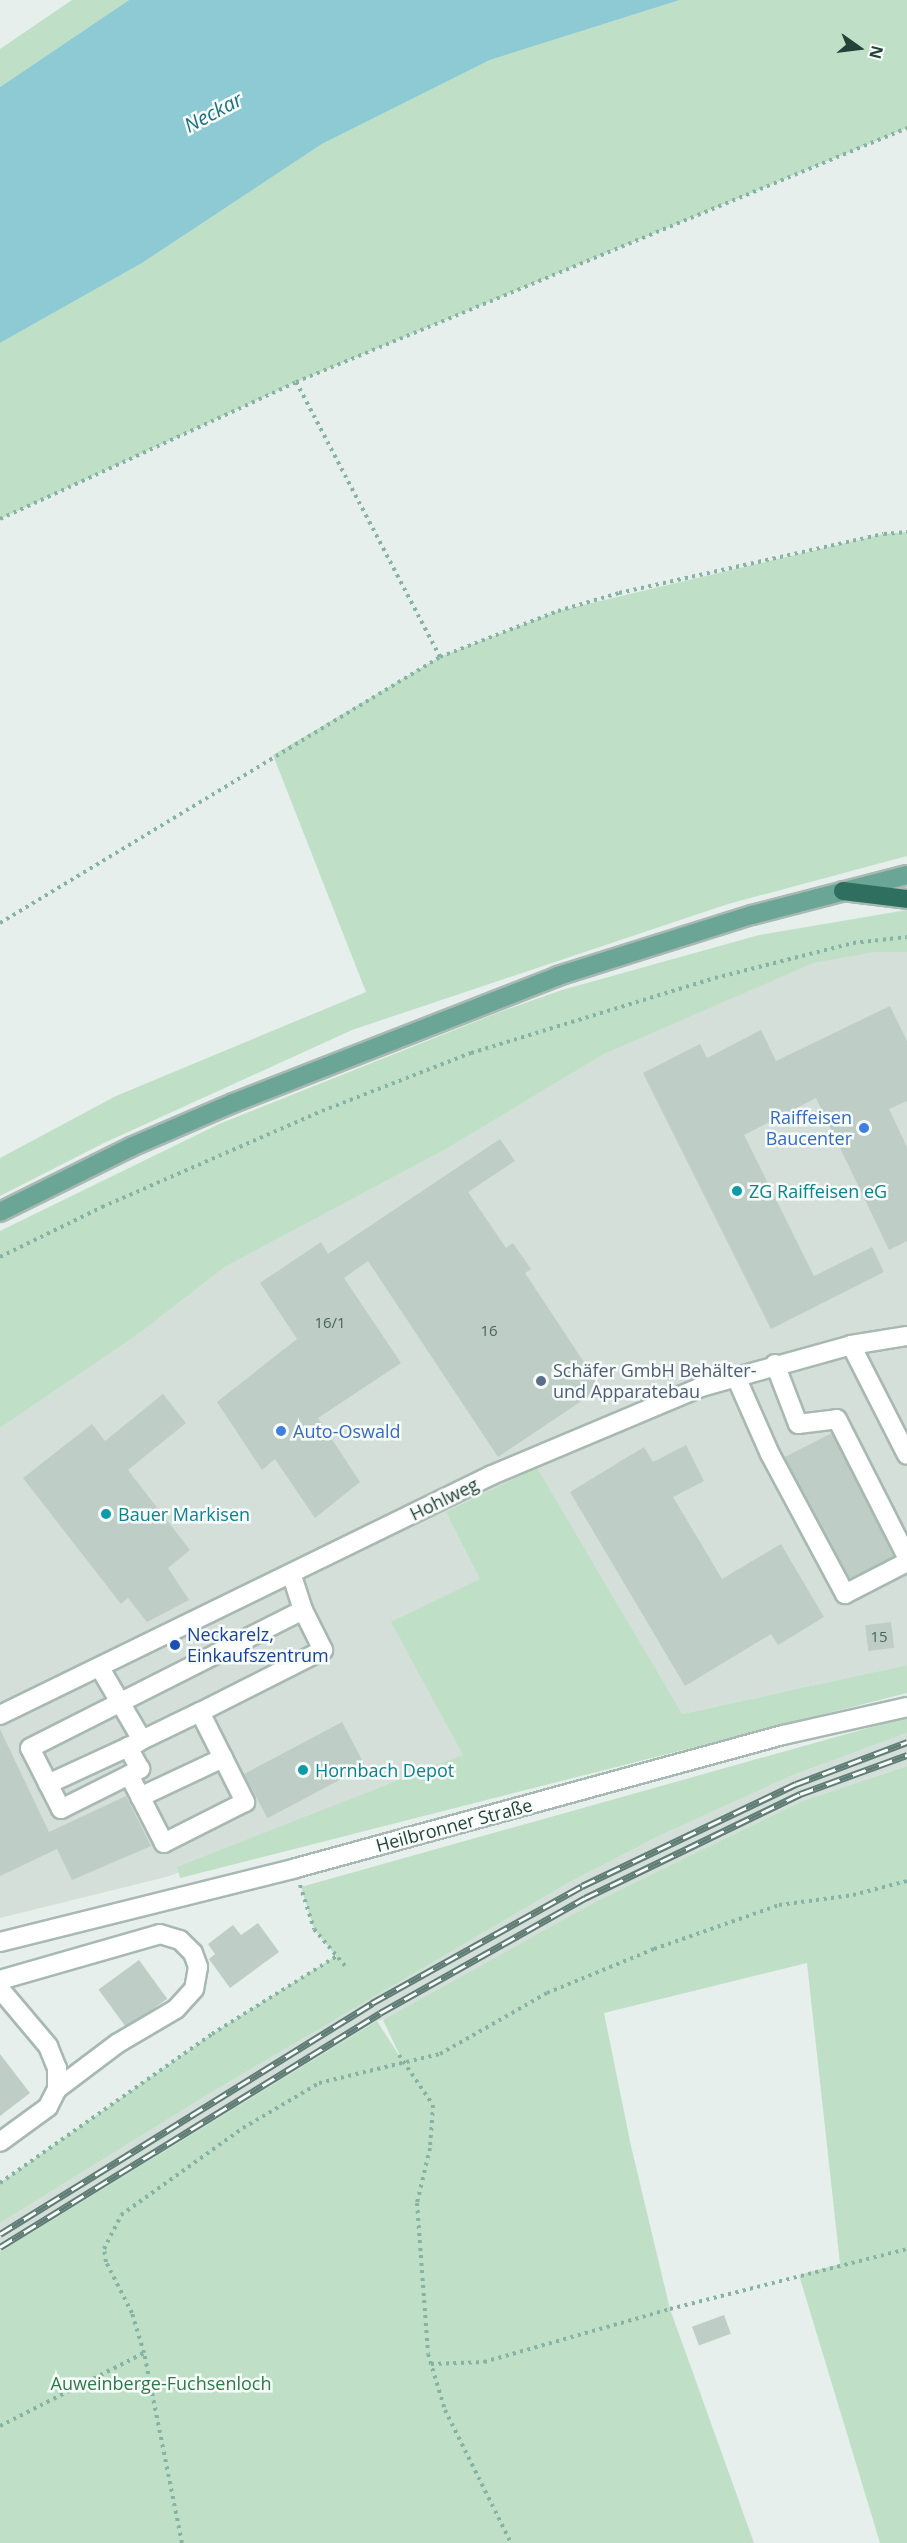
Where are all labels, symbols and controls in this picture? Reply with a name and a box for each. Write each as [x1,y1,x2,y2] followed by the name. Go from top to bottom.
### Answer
[829,18,889,78] north arrow
[864,43,889,61] text: N
[180,87,246,137] water label: Neckar
[766,1107,852,1150] place label: Raiffeisen Baucenter
[857,1121,871,1135] marker: Raiffeisen Baucenter
[749,1180,887,1202] place label: ZG Raiffeisen eG
[730,1184,744,1198] marker: ZG Raiffeisen eG
[314,1314,346,1332] house number: 16/1
[480,1322,498,1340] house number: 16
[553,1360,756,1402] place label: Schäfer GmbH Behälter- und Apparatebau
[534,1374,548,1388] marker: Schäfer GmbH Behälter- und Apparatebau
[293,1420,401,1442] place label: Auto-Oswald
[274,1424,288,1438] marker: Auto-Oswald
[406,1473,482,1525] street label: Hohlweg
[118,1503,250,1525] place label: Bauer Markisen
[99,1507,113,1521] marker: Bauer Markisen
[187,1624,329,1666] place label: Neckarelz, Einkaufszentrum
[870,1628,888,1646] house number: 15
[168,1638,182,1652] marker: Neckarelz, Einkaufszentrum
[315,1759,454,1781] place label: Hornbach Depot
[296,1763,310,1777] marker: Hornbach Depot
[374,1794,534,1856] street label: Heilbronner Straße
[51,2372,271,2394] park label: Auweinberge-Fuchsenloch

